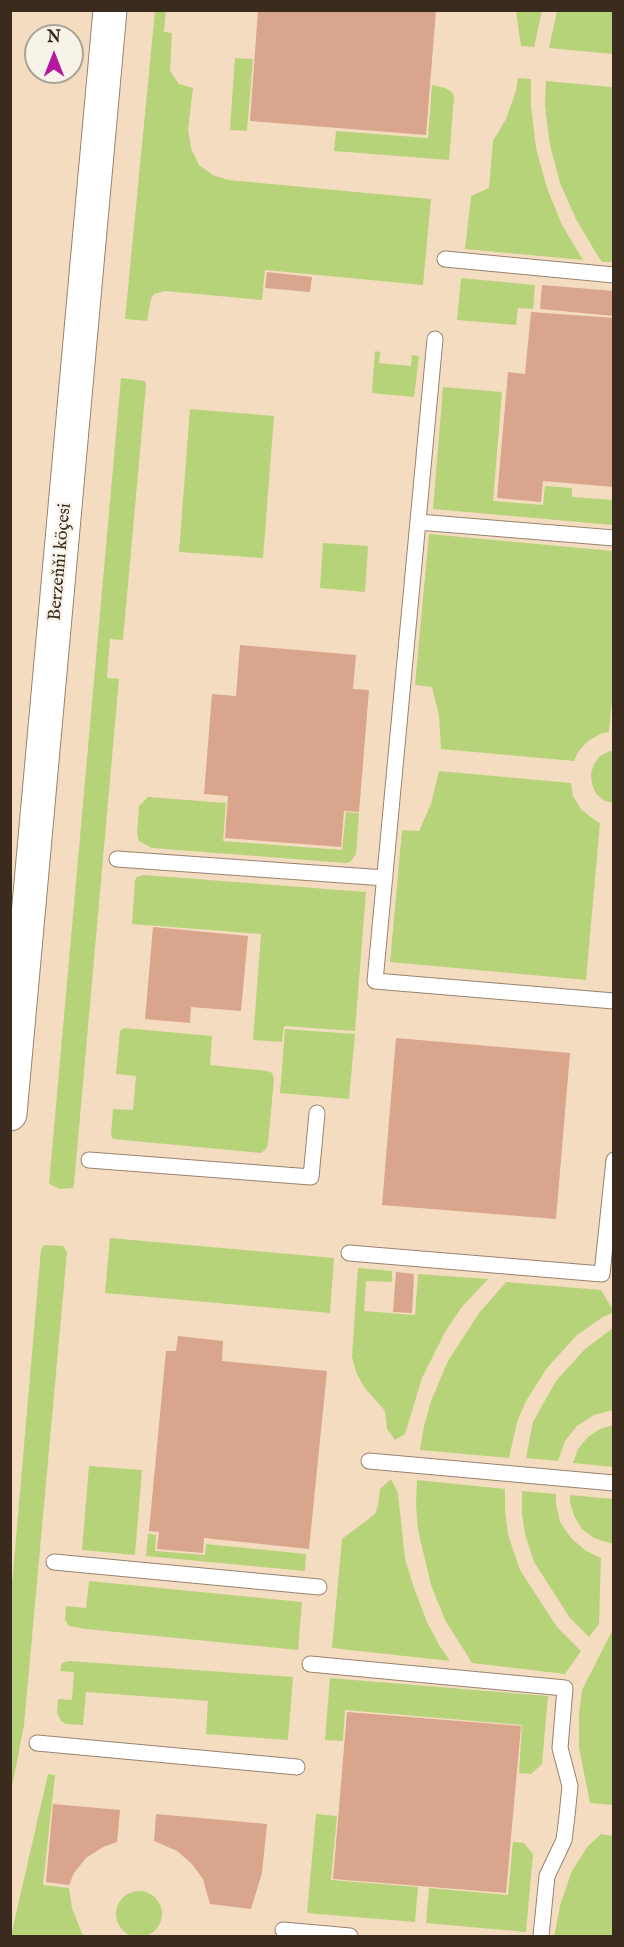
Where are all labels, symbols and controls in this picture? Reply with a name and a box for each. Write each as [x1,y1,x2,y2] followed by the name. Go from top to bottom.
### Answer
[24,24,84,84] north arrow
[47,28,61,48] text: N
[45,502,77,622] street label: Berzeňňi köçesi

